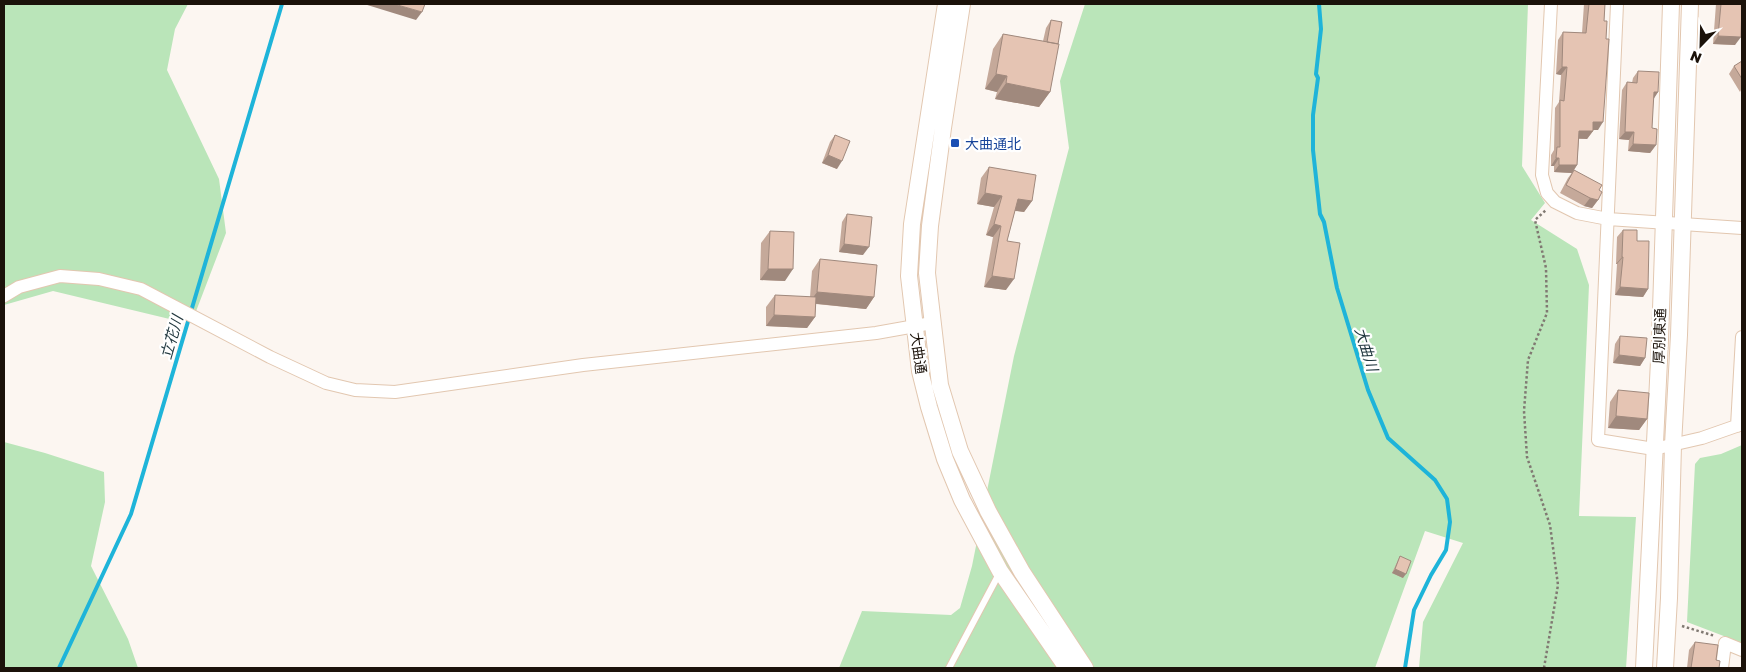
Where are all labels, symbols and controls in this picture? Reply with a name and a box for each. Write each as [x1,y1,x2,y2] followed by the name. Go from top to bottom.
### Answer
[1676,20,1726,70] north arrow
[1688,48,1704,67] text: N
[965,135,1021,152] place label: 大曲通北
[949,137,961,149] marker: 大曲通北
[1650,308,1668,364] street label: 厚別東通
[156,311,186,361] water label: 立花川
[1352,325,1383,375] water label: 大曲川
[908,331,930,375] street label: 大曲通

